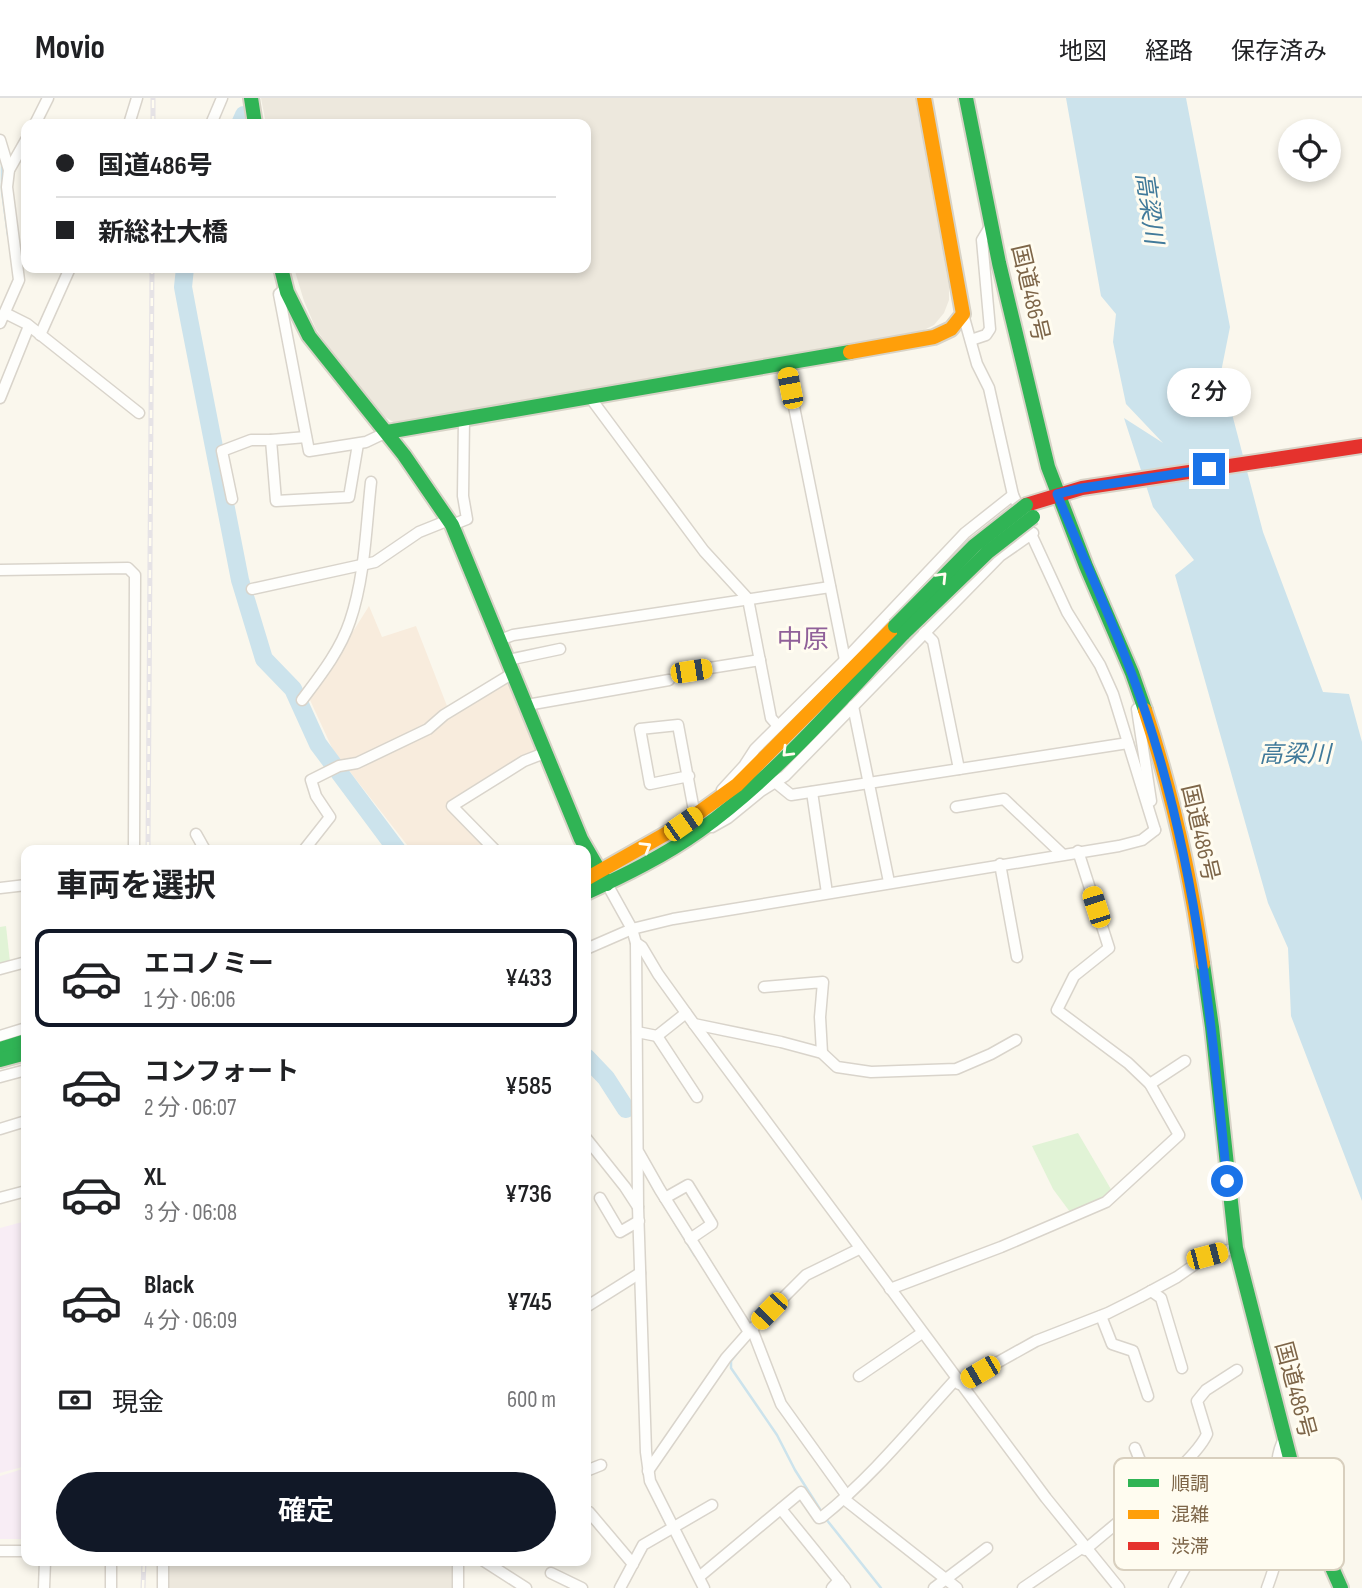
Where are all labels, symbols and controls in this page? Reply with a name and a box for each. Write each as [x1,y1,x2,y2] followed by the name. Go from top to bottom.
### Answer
[35,28,105,68] text: Movio
[1059,37,1107,66] text: 地図
[1145,37,1193,66] text: 経路
[1231,37,1327,66] text: 保存済み
[1278,119,1341,182] map controls
[1278,119,1341,182] button: locate
[98,151,213,182] text: 国道486号
[1130,170,1169,249] water label: 高梁川
[98,218,228,249] text: 新総社大橋
[1005,242,1055,344] street label: 国道486号
[776,365,805,411] car
[1167,368,1251,416] callout: 2 分
[1191,378,1227,406] text: 2 分
[1193,453,1225,485] route end
[934,572,947,585] one-way arrow
[777,625,829,656] district label: 中原
[669,657,714,685] car
[1259,740,1334,769] water label: 高梁川
[783,744,795,756] one-way arrow
[1175,782,1225,884] street label: 国道486号
[660,803,707,845] car
[639,842,652,855] one-way arrow
[56,867,216,906] text: 車両を選択
[1080,884,1113,930] car
[60,947,123,1010] icon: car
[144,949,274,980] text: エコノミー
[505,963,552,994] text: ¥433
[144,986,236,1014] text: 1 分 · 06:06
[60,1055,123,1118] icon: car
[144,1057,299,1088] text: コンフォート
[505,1071,552,1102] text: ¥585
[144,1094,236,1122] text: 2 分 · 06:07
[144,1162,166,1193] text: XL
[60,1163,123,1226] icon: car
[1211,1165,1243,1197] route start
[505,1179,552,1210] text: ¥736
[144,1199,237,1227] text: 3 分 · 06:08
[1184,1240,1231,1272] car
[144,1270,194,1301] text: Black
[60,1271,123,1334] icon: car
[507,1287,552,1318] text: ¥745
[747,1289,792,1333] car
[144,1307,237,1335] text: 4 分 · 06:09
[1269,1339,1321,1441] street label: 国道486号
[957,1352,1004,1392] car
[56,1381,94,1419] icon: cash
[507,1386,556,1414] text: 600 m
[112,1388,164,1419] text: 現金
[1114,1458,1344,1570] legend
[56,1472,556,1552] button: 確定
[1171,1473,1209,1496] text: 順調
[1171,1504,1209,1527] text: 混雑
[1171,1536,1209,1559] text: 渋滞

